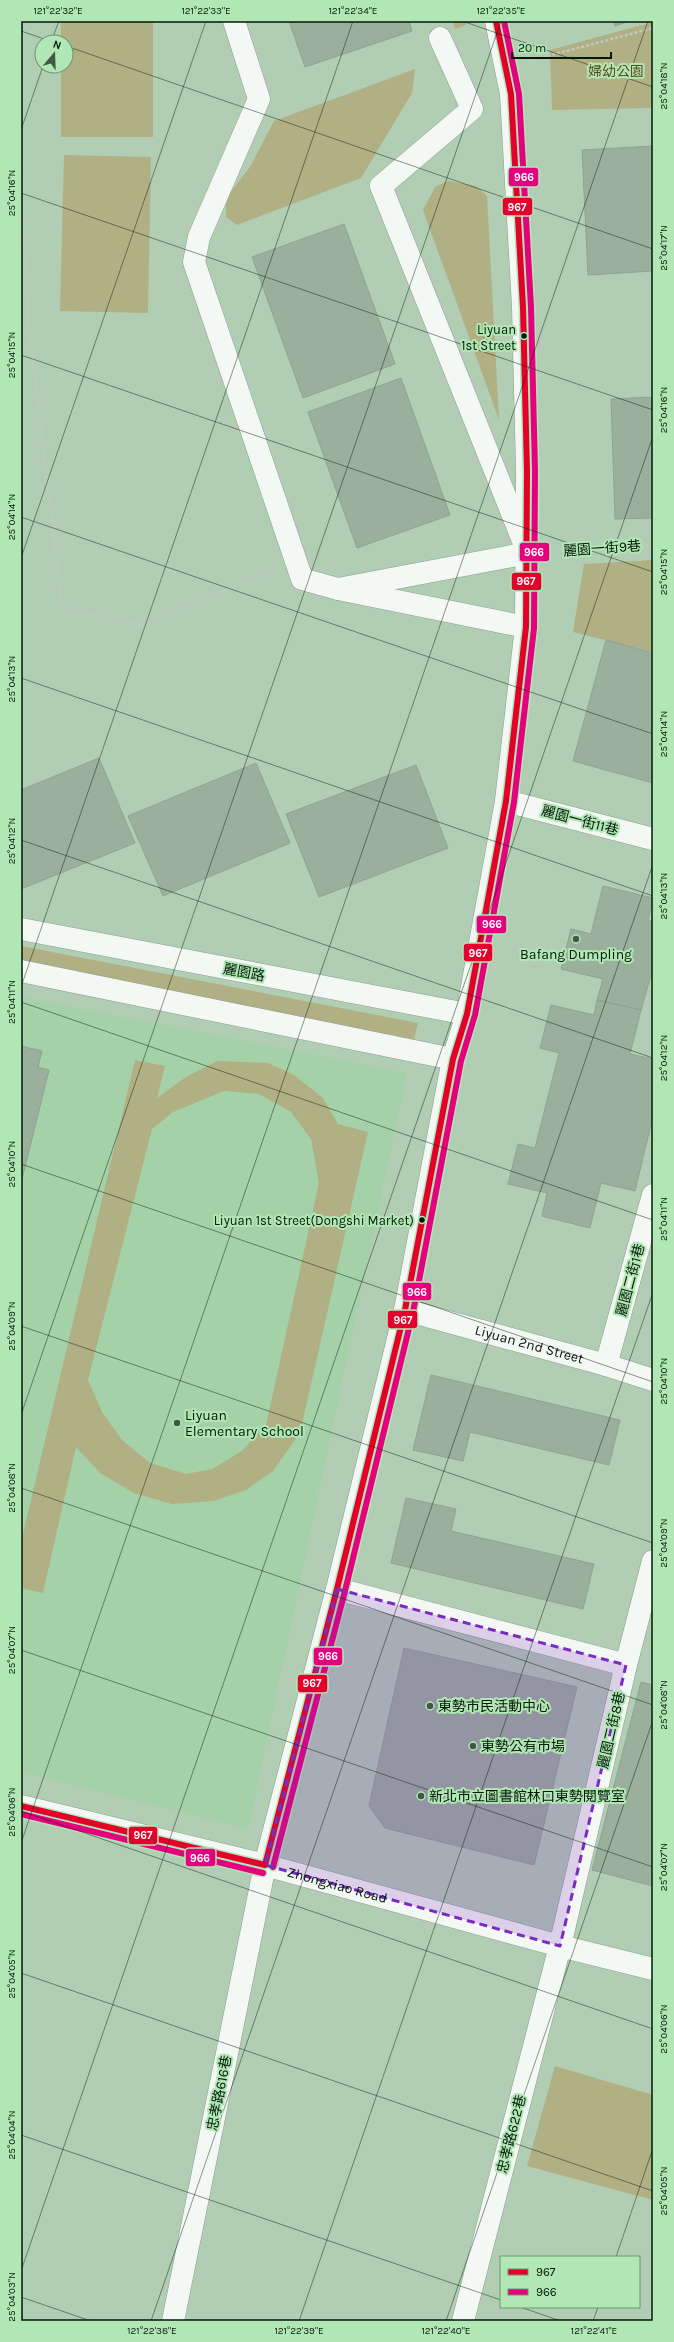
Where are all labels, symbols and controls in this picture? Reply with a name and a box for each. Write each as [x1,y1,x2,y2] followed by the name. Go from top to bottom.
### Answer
[33,5,83,17] text: 121°22'32"E
[181,5,231,17] text: 121°22'33"E
[329,5,377,17] text: 121°22'34"E
[477,5,525,17] text: 121°22'35"E
[34,34,74,74] north arrow
[512,34,611,60] scale bar
[51,38,63,52] text: N
[518,41,546,55] text: 20 m
[658,62,670,110] text: 25°04'18"N
[588,63,644,80] park label: 婦幼公園
[508,167,539,187] line badge: 966
[6,170,18,216] text: 25°04'16"N
[514,171,534,184] text: 966
[502,197,533,216] line badge: 967
[508,201,527,214] text: 967
[658,225,670,271] text: 25°04'17"N
[461,322,516,353] place label: Liyuan 1st Street
[519,331,529,341] marker: Liyuan 1st Street
[6,332,18,378] text: 25°04'15"N
[658,387,670,433] text: 25°04'16"N
[6,494,18,540] text: 25°04'14"N
[562,537,642,560] street label: 麗園一街9巷
[519,542,550,562] line badge: 966
[524,546,544,559] text: 966
[658,549,670,595] text: 25°04'15"N
[511,572,542,591] line badge: 967
[517,575,536,588] text: 967
[6,656,18,702] text: 25°04'13"N
[658,711,670,757] text: 25°04'14"N
[539,802,620,839] street label: 麗園一街11巷
[6,818,18,864] text: 25°04'12"N
[658,873,670,919] text: 25°04'13"N
[476,915,507,934] line badge: 966
[482,918,502,931] text: 966
[571,934,581,944] marker: Bafang Dumpling
[463,943,493,962] line badge: 967
[520,946,632,963] place label: Bafang Dumpling
[469,947,488,960] text: 967
[222,960,266,985] street label: 麗園路
[6,980,18,1024] text: 25°04'11"N
[658,1035,670,1081] text: 25°04'12"N
[6,1141,18,1187] text: 25°04'10"N
[658,1197,670,1241] text: 25°04'11"N
[214,1213,414,1228] place label: Liyuan 1st Street(Dongshi Market)
[417,1215,427,1225] marker: Liyuan 1st Street(Dongshi Market)
[613,1242,648,1318] street label: 麗園二街1巷
[402,1282,432,1301] line badge: 966
[407,1286,427,1299] text: 966
[6,1301,18,1351] text: 25°04'09"N
[387,1310,418,1329] line badge: 967
[394,1314,413,1327] text: 967
[473,1322,586,1367] street label: Liyuan 2nd Street
[658,1358,670,1404] text: 25°04'10"N
[185,1407,304,1440] place label: Liyuan Elementary School
[172,1418,182,1428] marker: Liyuan Elementary School
[6,1463,18,1513] text: 25°04'08"N
[658,1518,670,1568] text: 25°04'09"N
[6,1626,18,1674] text: 25°04'07"N
[313,1647,343,1666] line badge: 966
[318,1650,338,1663] text: 966
[297,1674,328,1693] line badge: 967
[303,1677,322,1690] text: 967
[658,1680,670,1730] text: 25°04'08"N
[594,1690,629,1770] street label: 麗園二街8巷
[438,1698,550,1715] place label: 東勢市民活動中心
[425,1701,435,1711] marker: 東勢市民活動中心
[481,1738,565,1755] place label: 東勢公有市場
[468,1741,478,1751] marker: 東勢公有市場
[6,1787,18,1837] text: 25°04'06"N
[429,1788,625,1805] place label: 新北市立圖書館林口東勢閱覽室
[416,1791,426,1801] marker: 新北市立圖書館林口東勢閱覽室
[128,1826,158,1845] line badge: 967
[134,1829,153,1842] text: 967
[658,1843,670,1891] text: 25°04'07"N
[185,1848,216,1867] line badge: 966
[190,1852,210,1865] text: 966
[285,1863,389,1907] street label: Zhongxiao Road
[6,1949,18,1999] text: 25°04'05"N
[658,2004,670,2054] text: 25°04'06"N
[204,2054,235,2132] street label: 忠孝路616巷
[494,2093,529,2175] street label: 忠孝路622巷
[6,2110,18,2160] text: 25°04'04"N
[658,2166,670,2216] text: 25°04'05"N
[500,2256,640,2308] legend
[536,2265,556,2279] text: 967
[6,2272,18,2322] text: 25°04'03"N
[536,2285,557,2299] text: 966
[127,2325,177,2337] text: 121°22'38"E
[274,2325,324,2337] text: 121°22'39"E
[422,2325,470,2337] text: 121°22'40"E
[571,2325,617,2337] text: 121°22'41"E

